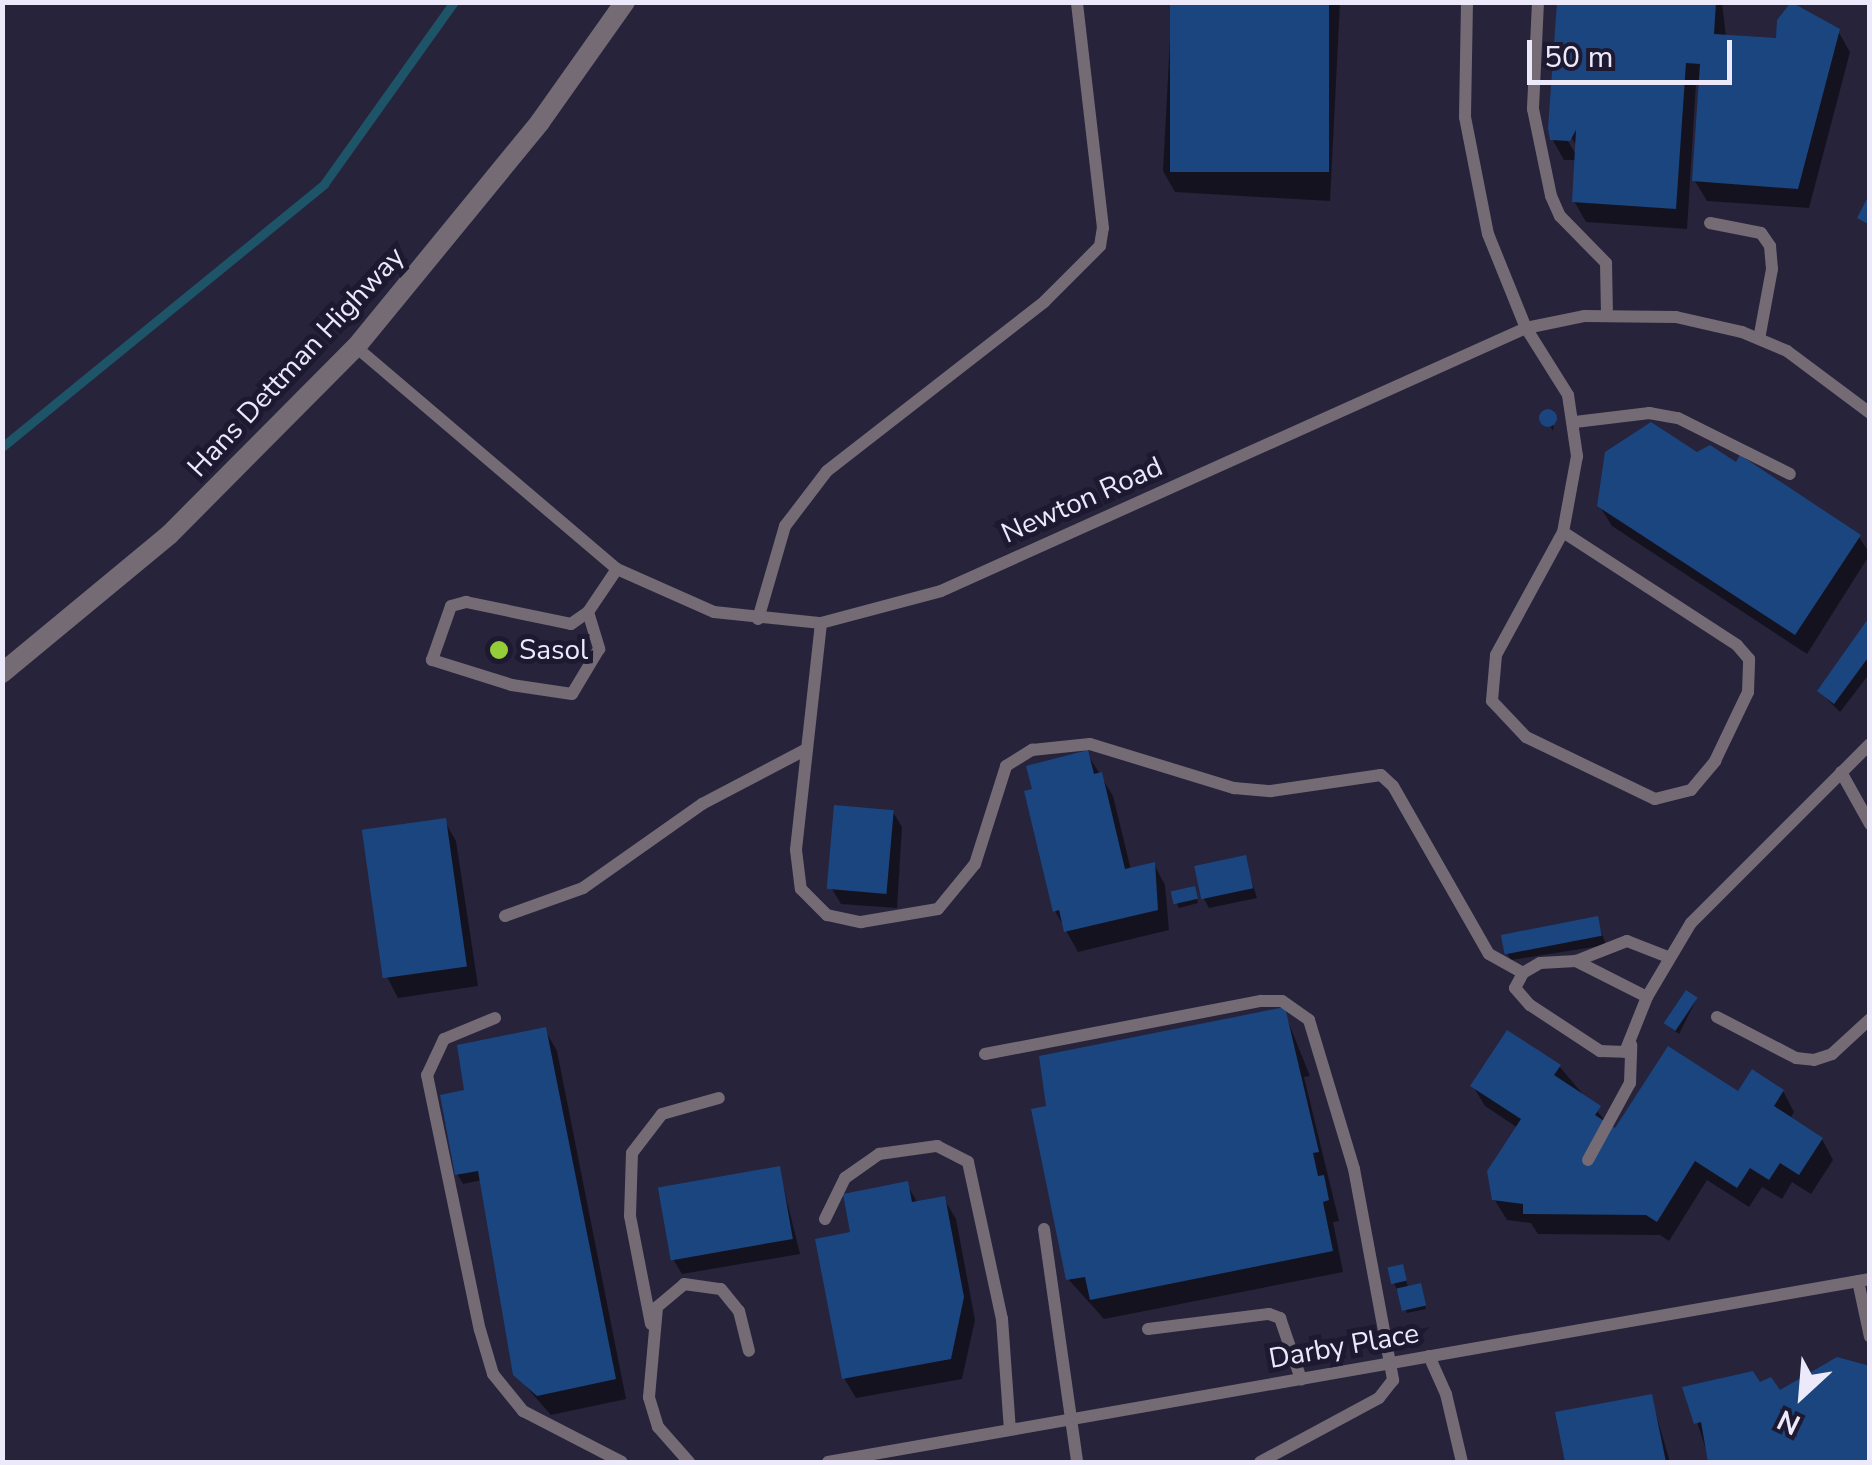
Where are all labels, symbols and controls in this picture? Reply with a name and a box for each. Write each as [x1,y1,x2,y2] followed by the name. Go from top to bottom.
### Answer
[1532,20,1737,82] scale bar
[1544,37,1613,78] text: 50 m
[181,240,411,484] street label: Hans Dettman Highway
[996,450,1168,550] street label: Newton Road
[519,633,588,667] place label: Sasol
[488,639,510,661] marker: Sasol
[1266,1316,1422,1376] street label: Darby Place
[1752,1345,1852,1445] north arrow
[1771,1400,1807,1444] text: N

